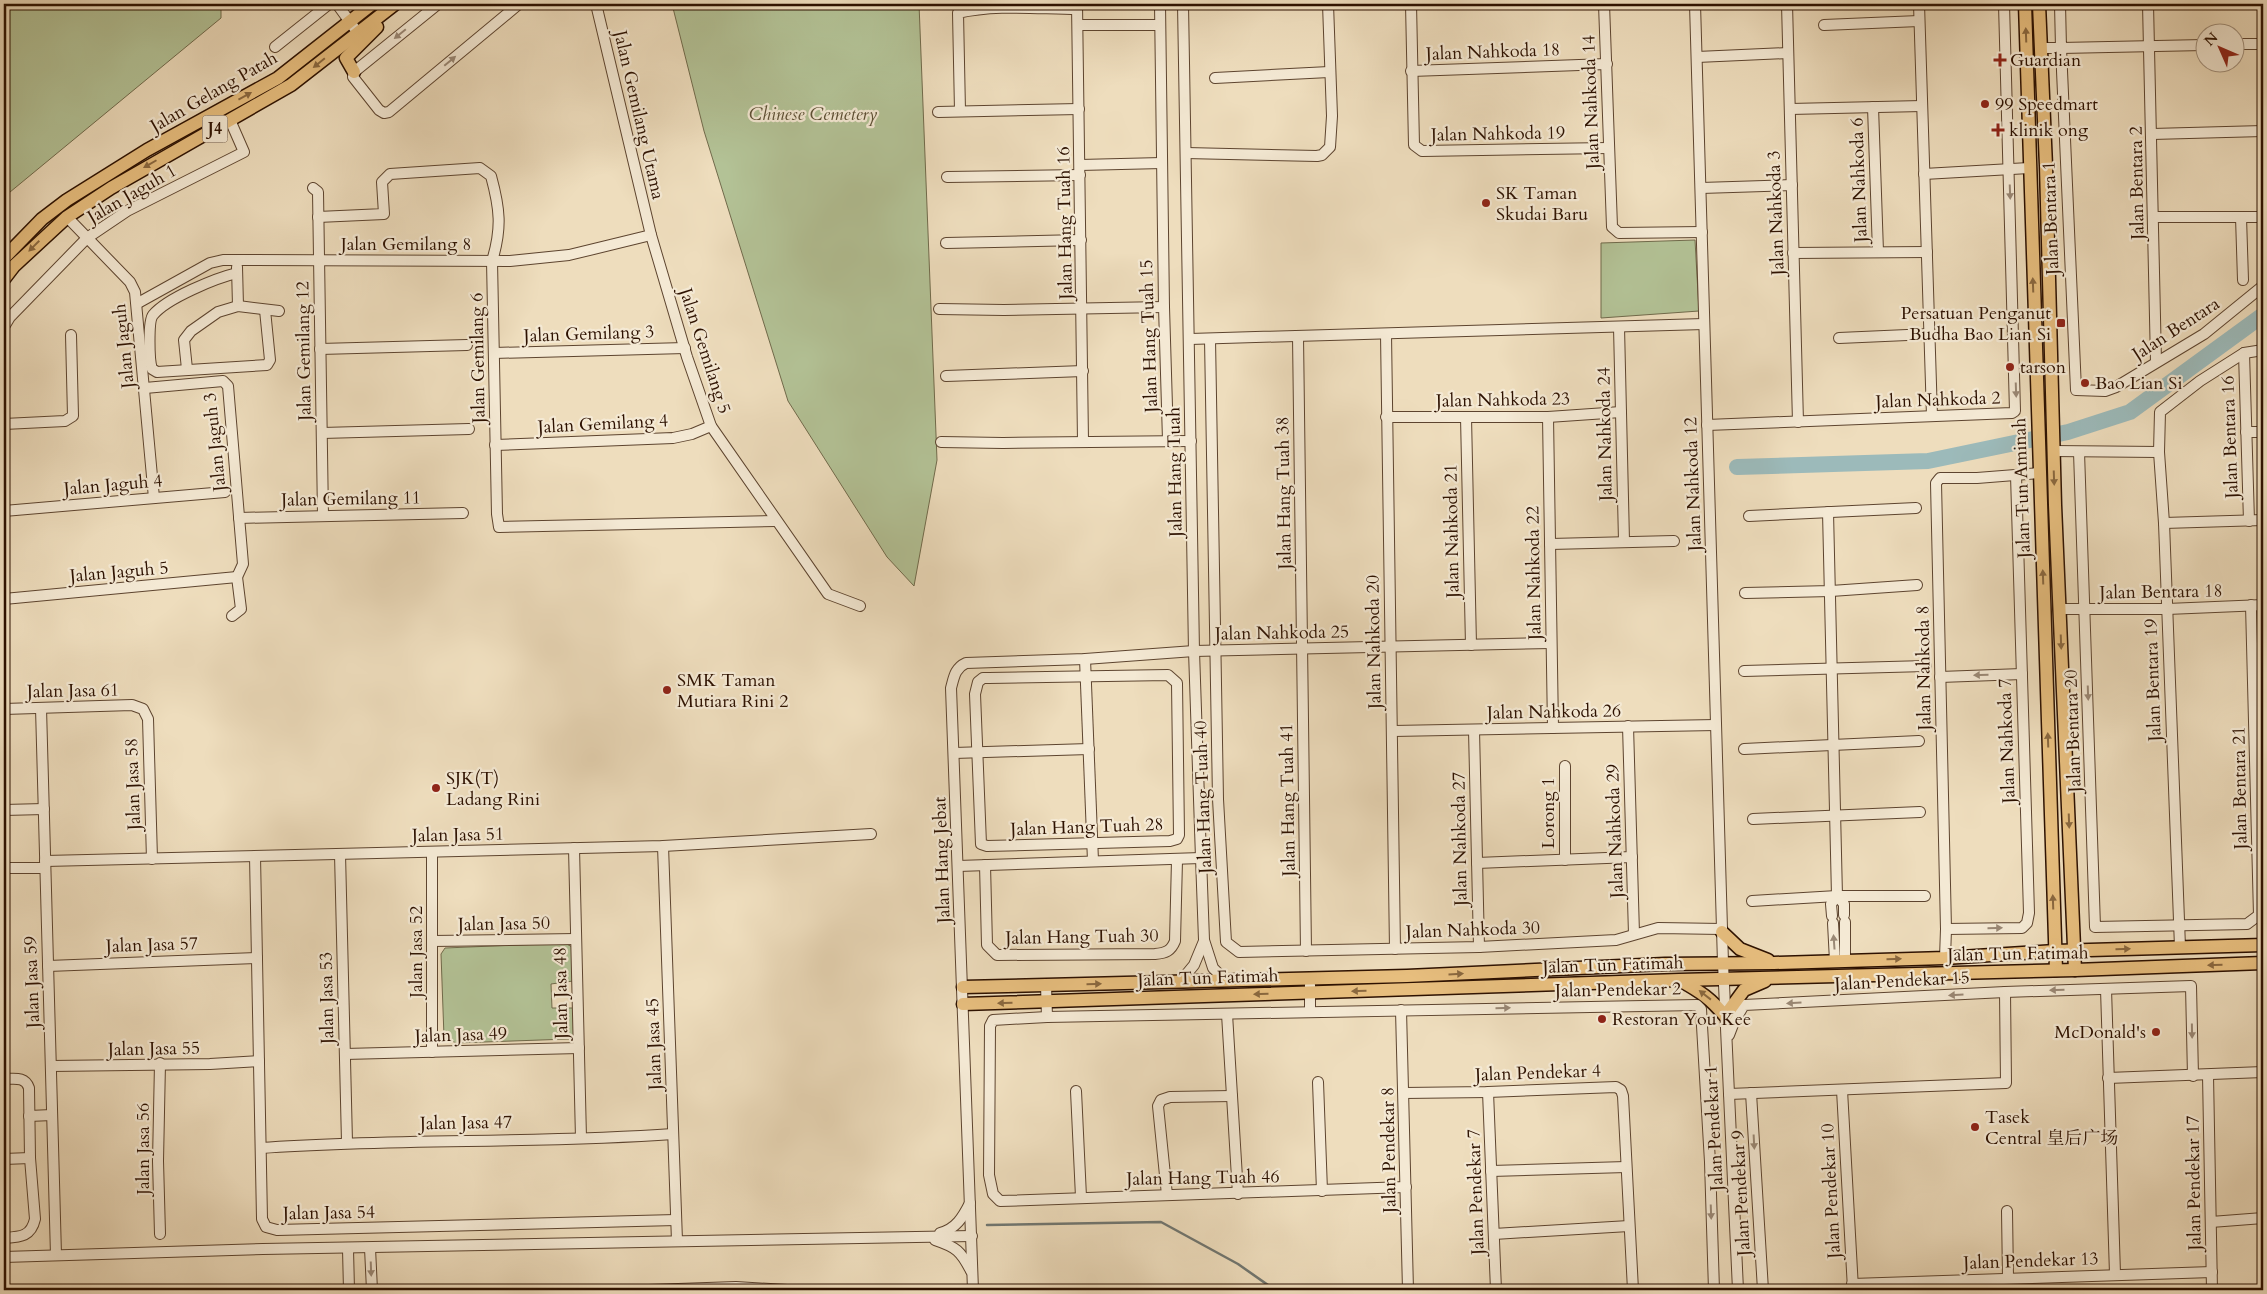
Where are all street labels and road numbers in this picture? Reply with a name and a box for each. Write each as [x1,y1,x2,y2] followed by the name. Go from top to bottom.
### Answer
[607,25,671,202] street label: Jalan Gemilang Utama
[1576,34,1606,173] street label: Jalan Nahkoda 14
[1422,37,1561,67] street label: Jalan Nahkoda 18
[143,45,282,140] street label: Jalan Gelang Patah
[202,116,228,142] road number: J4
[1844,117,1874,246] street label: Jalan Nahkoda 6
[1428,120,1565,148] street label: Jalan Nahkoda 19
[2124,126,2151,243] street label: Jalan Bentara 2
[1051,146,1079,303] street label: Jalan Hang Tuah 16
[1761,150,1791,279] street label: Jalan Nahkoda 3
[80,158,181,231] street label: Jalan Jaguh 1
[2037,161,2066,278] street label: Jalan Bentara 1
[338,232,471,257] street label: Jalan Gemilang 8
[1134,259,1164,416] street label: Jalan Hang Tuah 15
[290,281,318,424] street label: Jalan Gemilang 12
[672,282,737,417] street label: Jalan Gemilang 5
[2125,291,2225,368] street label: Jalan Bentara
[464,292,492,427] street label: Jalan Gemilang 6
[107,302,141,393] street label: Jalan Jaguh
[520,319,655,349] street label: Jalan Gemilang 3
[1591,367,1619,504] street label: Jalan Nahkoda 24
[2215,375,2245,502] street label: Jalan Bentara 16
[1872,385,2001,415] street label: Jalan Nahkoda 2
[1433,386,1570,414] street label: Jalan Nahkoda 23
[197,391,233,496] street label: Jalan Jaguh 3
[1161,407,1189,540] street label: Jalan Hang Tuah
[534,408,669,440] street label: Jalan Gemilang 4
[1270,416,1298,573] street label: Jalan Hang Tuah 38
[1678,416,1708,555] street label: Jalan Nahkoda 12
[2007,417,2037,562] street label: Jalan Tun Aminah
[1438,464,1466,601] street label: Jalan Nahkoda 21
[60,468,163,502] street label: Jalan Jaguh 4
[278,485,421,513] street label: Jalan Gemilang 11
[1520,506,1548,643] street label: Jalan Nahkoda 22
[66,555,169,589] street label: Jalan Jaguh 5
[1360,575,1388,712] street label: Jalan Nahkoda 20
[2096,578,2223,606] street label: Jalan Bentara 18
[1910,605,1938,734] street label: Jalan Nahkoda 8
[2138,618,2168,745] street label: Jalan Bentara 19
[1212,619,1349,647] street label: Jalan Nahkoda 25
[2058,669,2088,796] street label: Jalan Bentara 20
[24,678,119,704] street label: Jalan Jasa 61
[1992,678,2022,807] street label: Jalan Nahkoda 7
[1484,698,1621,726] street label: Jalan Nahkoda 26
[1188,720,1218,877] street label: Jalan Hang Tuah 40
[1274,723,1302,880] street label: Jalan Hang Tuah 41
[2226,726,2254,853] street label: Jalan Bentara 21
[119,737,147,834] street label: Jalan Jasa 58
[1600,763,1630,902] street label: Jalan Nahkoda 29
[1446,772,1474,909] street label: Jalan Nahkoda 27
[1536,777,1561,849] street label: Lorong 1
[927,796,957,927] street label: Jalan Hang Jebat
[1007,812,1164,842] street label: Jalan Hang Tuah 28
[409,822,504,848] street label: Jalan Jasa 51
[404,906,429,1001] street label: Jalan Jasa 52
[455,911,550,937] street label: Jalan Jasa 50
[1402,915,1541,945] street label: Jalan Nahkoda 30
[1002,923,1159,951] street label: Jalan Hang Tuah 30
[102,931,199,959] street label: Jalan Jasa 57
[18,935,46,1032] street label: Jalan Jasa 59
[1944,940,2089,968] street label: Jalan Tun Fatimah
[548,947,574,1042] street label: Jalan Jasa 48
[1539,950,1684,980] street label: Jalan Tun Fatimah
[314,952,340,1047] street label: Jalan Jasa 53
[1134,963,1279,993] street label: Jalan Tun Fatimah
[1831,965,1970,997] street label: Jalan Pendekar 15
[1552,976,1681,1004] street label: Jalan Pendekar 2
[640,997,668,1094] street label: Jalan Jasa 45
[411,1021,508,1049] street label: Jalan Jasa 49
[105,1036,200,1062] street label: Jalan Jasa 55
[1472,1058,1601,1088] street label: Jalan Pendekar 4
[1698,1064,1730,1195] street label: Jalan Pendekar 1
[1375,1087,1403,1216] street label: Jalan Pendekar 8
[131,1103,156,1198] street label: Jalan Jasa 56
[417,1110,512,1136] street label: Jalan Jasa 47
[2180,1115,2208,1254] street label: Jalan Pendekar 17
[1815,1123,1847,1262] street label: Jalan Pendekar 10
[1461,1129,1491,1258] street label: Jalan Pendekar 7
[1725,1129,1757,1260] street label: Jalan Pendekar 9
[1123,1164,1280,1192] street label: Jalan Hang Tuah 46
[280,1200,375,1226] street label: Jalan Jasa 54
[1960,1246,2099,1276] street label: Jalan Pendekar 13

